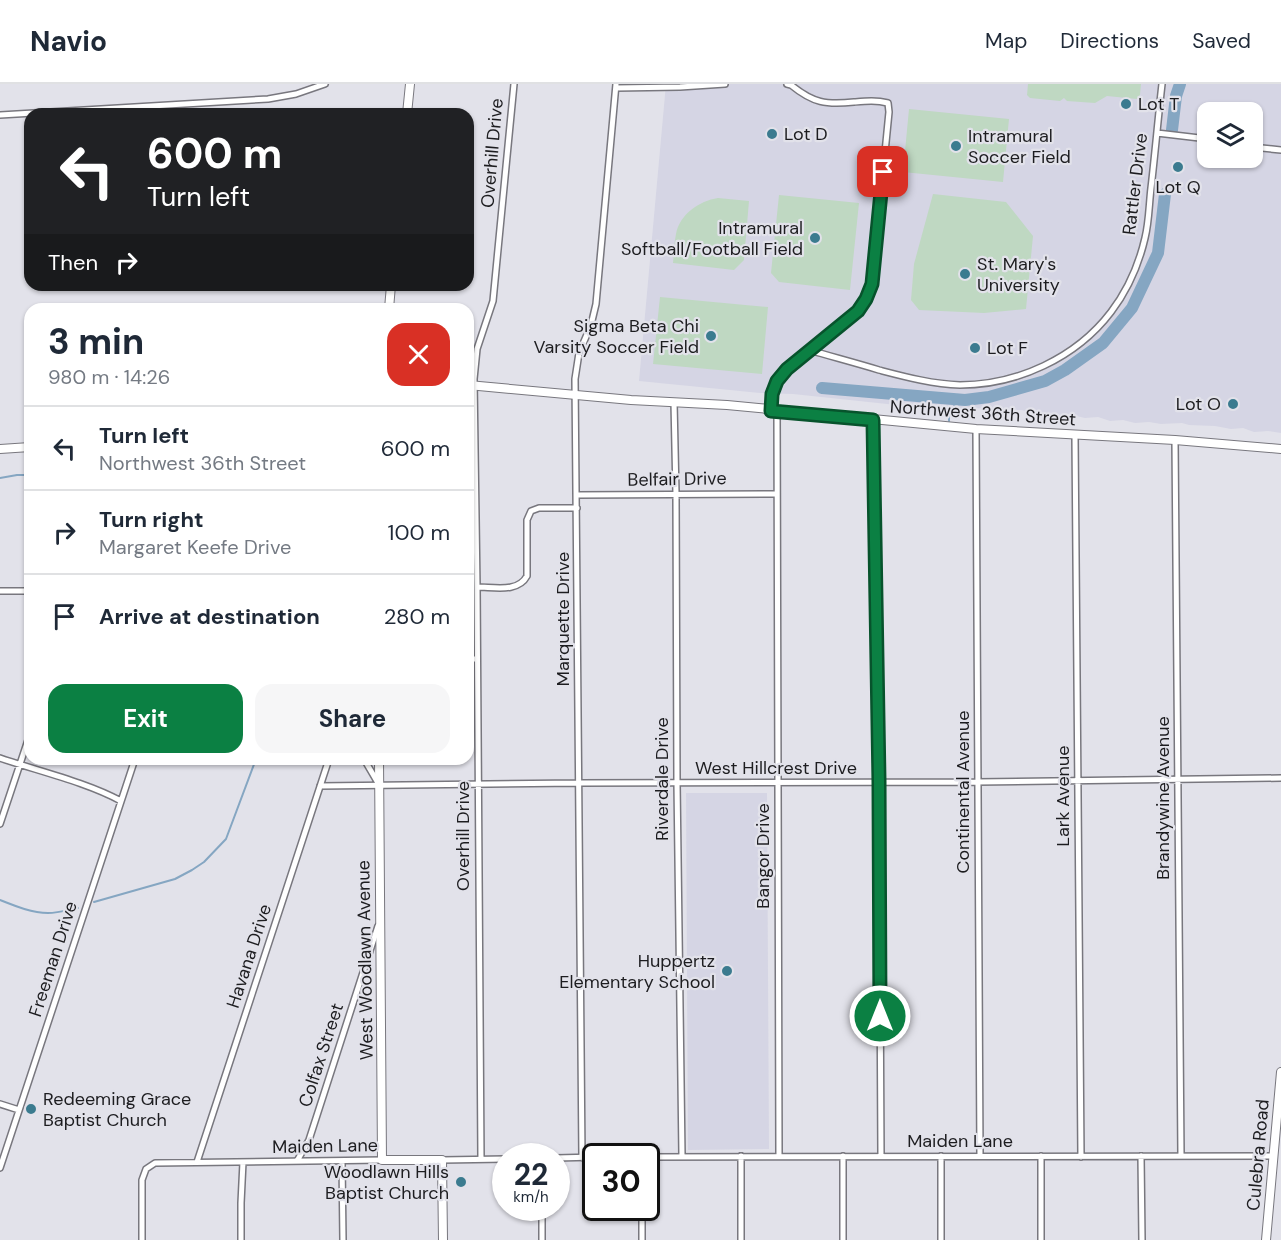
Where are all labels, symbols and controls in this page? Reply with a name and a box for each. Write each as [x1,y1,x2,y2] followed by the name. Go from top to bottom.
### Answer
[30,23,107,60] text: Navio
[985,27,1027,55] text: Map
[1060,27,1159,55] text: Directions
[1192,27,1251,55] text: Saved
[1138,92,1179,116] place label: Lot T
[475,97,509,209] street label: Overhill Drive
[1119,97,1133,111] marker: Lot T
[1197,102,1263,168] map controls
[1197,102,1263,168] button: layers
[784,122,828,146] place label: Lot D
[968,124,1071,169] place label: Intramural Soccer Field
[147,126,282,181] text: 600 m
[765,127,779,141] marker: Lot D
[48,132,126,210] icon: left
[1117,132,1153,236] street label: Rattler Drive
[949,139,963,153] marker: Intramural Soccer Field
[857,146,908,197] pin
[866,155,899,188] icon: arrive
[1171,160,1185,174] marker: Lot Q
[1155,175,1201,199] place label: Lot Q
[147,179,250,214] text: Turn left
[621,216,803,261] place label: Intramural Softball/Football Field
[808,231,822,245] marker: Intramural Softball/Football Field
[110,246,143,279] icon: right
[48,248,98,277] text: Then
[977,252,1060,297] place label: St. Mary's University
[958,267,972,281] marker: St. Mary's University
[533,314,699,359] place label: Sigma Beta Chi Varsity Soccer Field
[48,318,144,365] text: 3 min
[387,323,450,386] button: close
[704,329,718,343] marker: Sigma Beta Chi Varsity Soccer Field
[987,336,1028,360] place label: Lot F
[968,341,982,355] marker: Lot F
[48,364,170,390] text: 980 m · 14:26
[1176,392,1221,416] place label: Lot O
[889,395,1077,431] street label: Northwest 36th Street
[1226,397,1240,411] marker: Lot O
[99,421,189,450] text: Turn left
[48,432,81,465] icon: left
[381,434,450,463] text: 600 m
[99,450,306,476] text: Northwest 36th Street
[627,466,727,492] street label: Belfair Drive
[99,505,204,534] text: Turn right
[48,516,81,549] icon: right
[388,518,450,547] text: 100 m
[99,534,291,560] text: Margaret Keefe Drive
[551,552,575,686] street label: Marquette Drive
[48,600,81,633] icon: arrive
[99,602,320,631] text: Arrive at destination
[384,602,450,631] text: 280 m
[48,684,243,753] button: Exit
[255,684,450,753] button: Share
[951,711,975,874] street label: Continental Avenue
[1151,716,1175,880] street label: Brandywine Avenue
[650,717,674,841] street label: Riverdale Drive
[1051,746,1075,846] street label: Lark Avenue
[695,756,857,780] street label: West Hillcrest Drive
[451,781,475,891] street label: Overhill Drive
[751,803,775,909] street label: Bangor Drive
[351,860,379,1060] street label: West Woodlawn Avenue
[23,898,83,1020] street label: Freeman Drive
[221,901,277,1011] street label: Havana Drive
[559,949,715,994] place label: Huppertz Elementary School
[720,964,734,978] marker: Huppertz Elementary School
[848,984,912,1048] position arrow
[293,1000,349,1110] street label: Colfax Street
[43,1087,191,1132] place label: Redeeming Grace Baptist Church
[1241,1098,1275,1212] street label: Culebra Road
[24,1102,38,1116] marker: Redeeming Grace Baptist Church
[907,1129,1013,1153] street label: Maiden Lane
[272,1133,378,1159] street label: Maiden Lane
[582,1143,660,1221] speed limit sign: 30
[514,1155,548,1194] text: 22
[324,1160,449,1205] place label: Woodlawn Hills Baptist Church
[454,1175,468,1189] marker: Woodlawn Hills Baptist Church
[513,1187,549,1207] text: km/h

